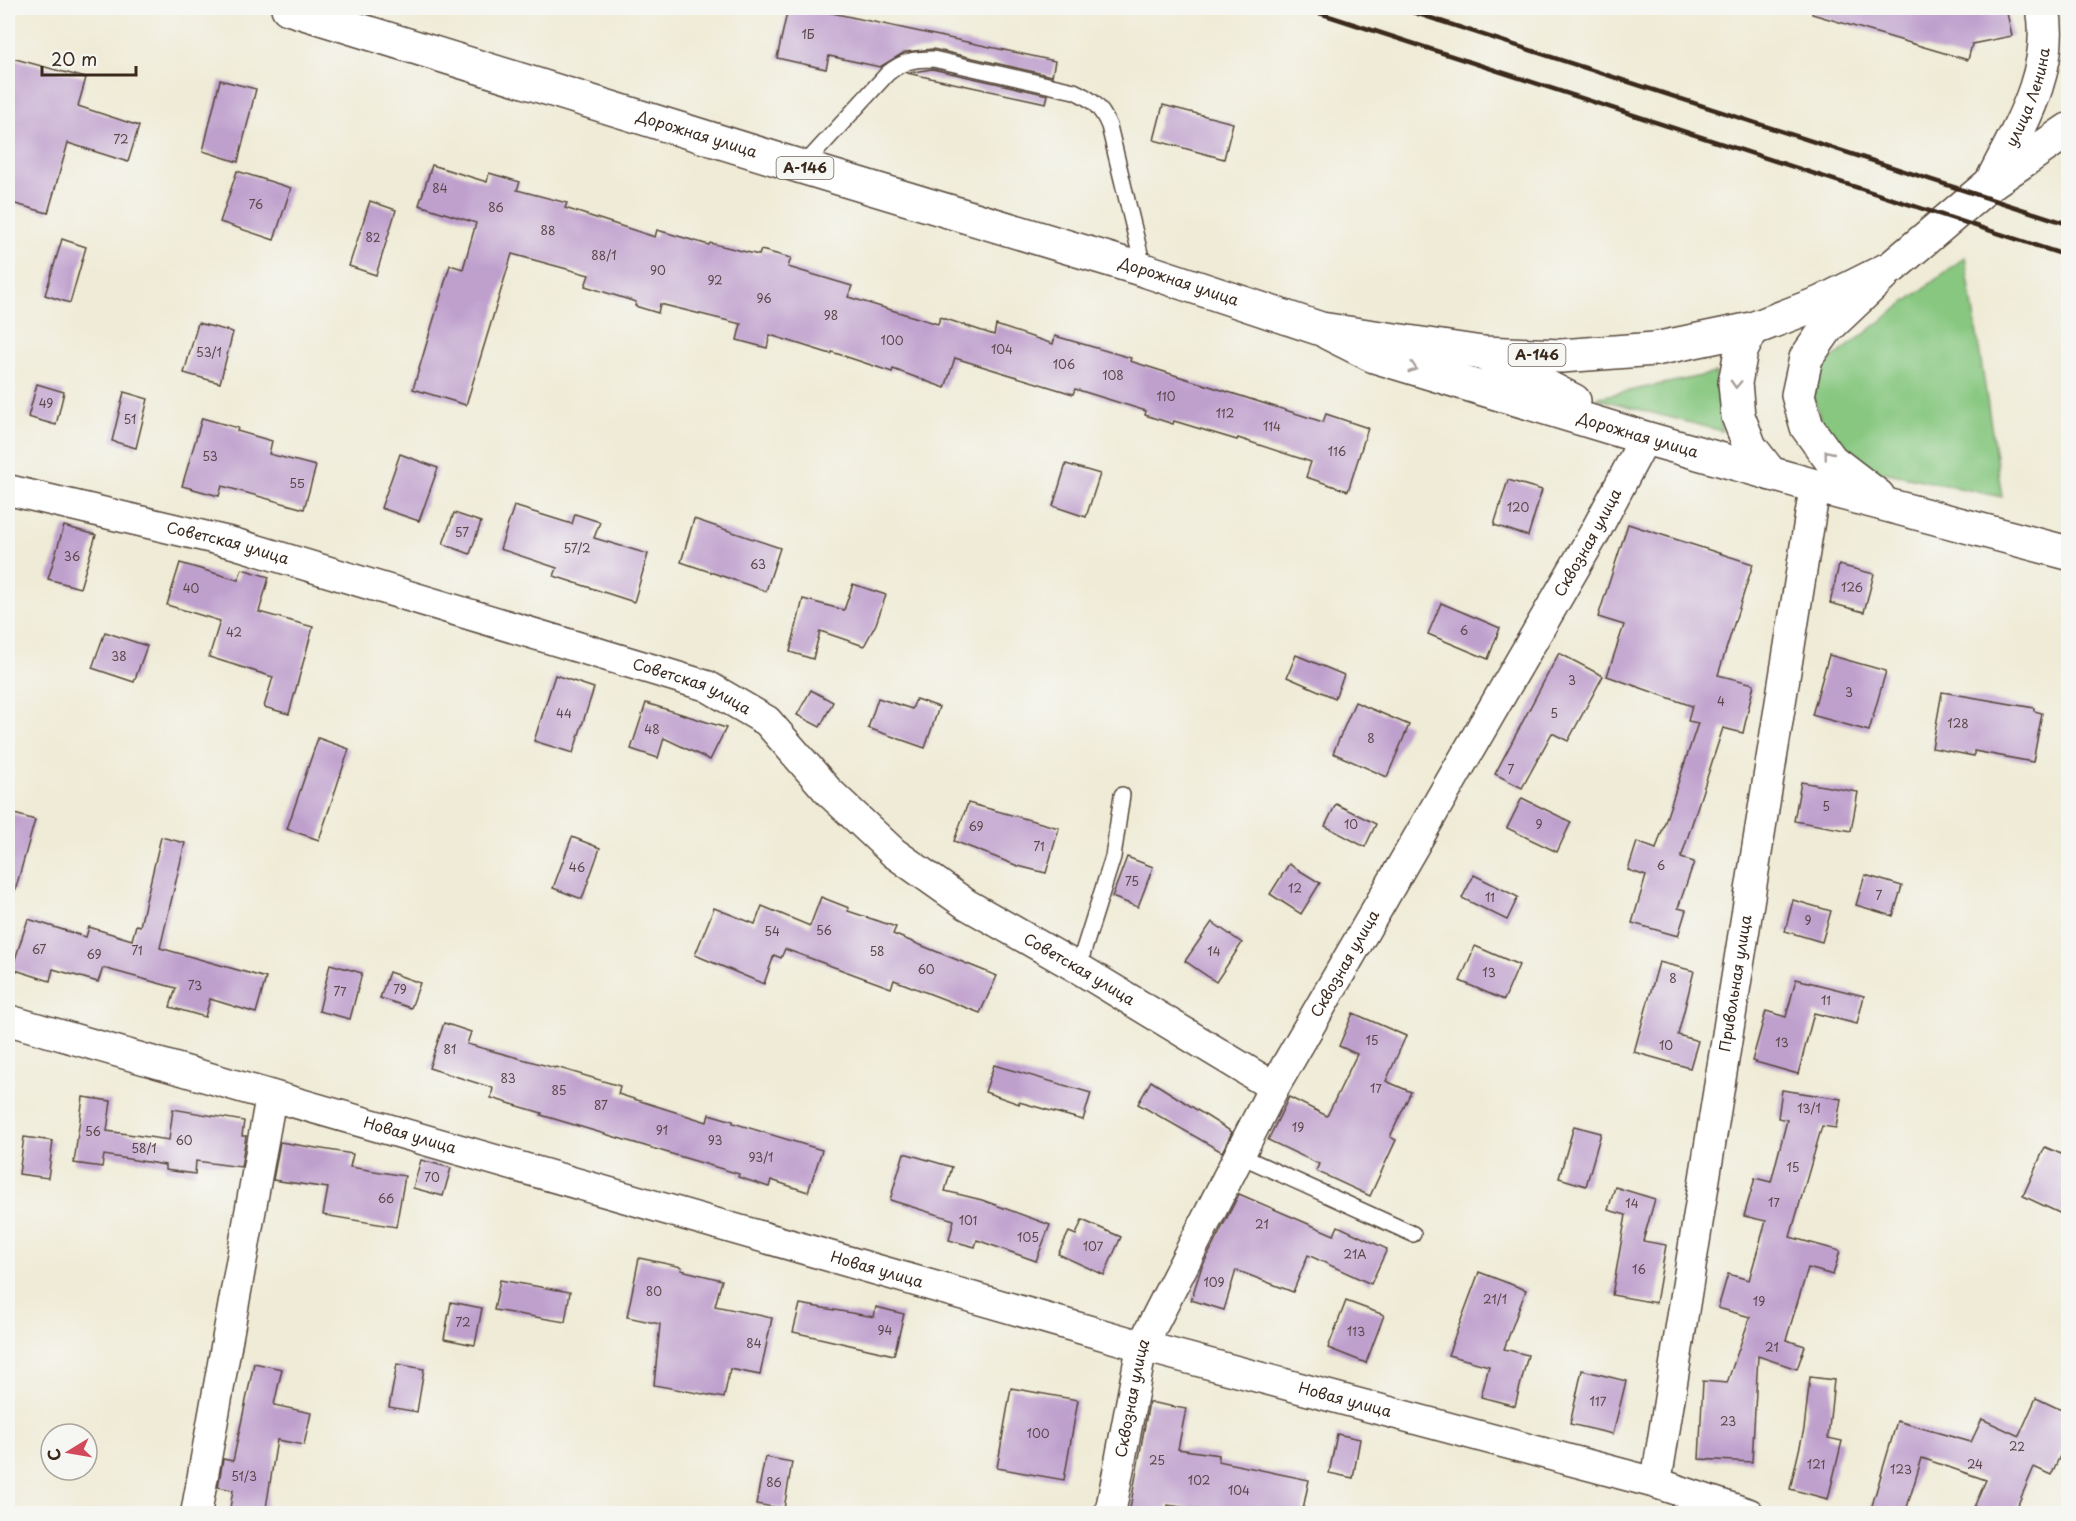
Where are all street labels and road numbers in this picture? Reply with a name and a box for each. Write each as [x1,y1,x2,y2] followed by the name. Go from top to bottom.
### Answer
[1999,46,2055,150] street label: улица Ленина
[633,103,761,163] street label: Дорожная улица
[776,157,834,179] road number: А-146
[1116,250,1243,311] street label: Дорожная улица
[1508,344,1566,366] road number: А-146
[1574,405,1702,463] street label: Дорожная улица
[1547,483,1626,600] street label: Сквозная улица
[164,515,293,569] street label: Советская улица
[630,651,756,719] street label: Советская улица
[1304,905,1384,1021] street label: Сквозная улица
[1712,912,1757,1053] street label: Привольная улица
[1020,926,1141,1010] street label: Советская улица
[361,1110,460,1158] street label: Новая улица
[828,1244,927,1293] street label: Новая улица
[1108,1333,1155,1459] street label: Сквозная улица
[1296,1375,1395,1422] street label: Новая улица

